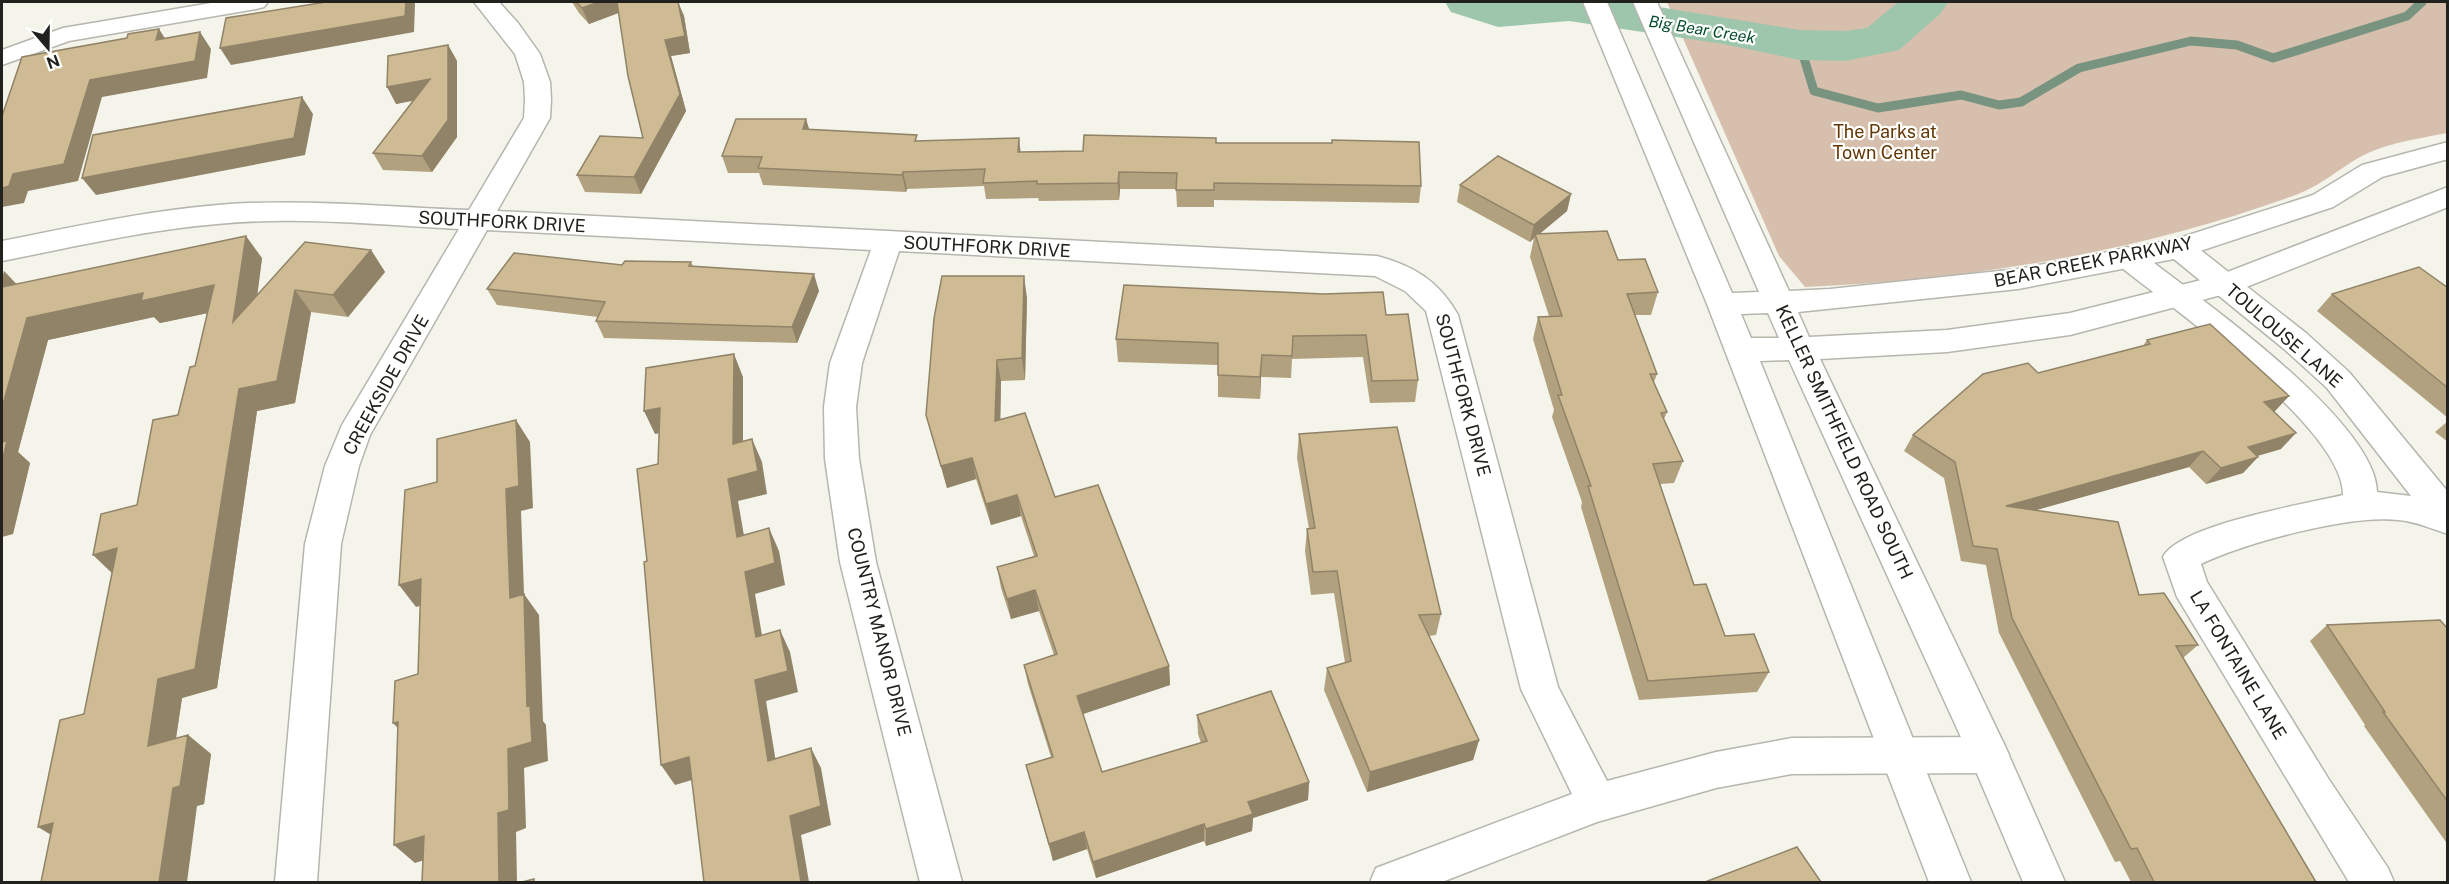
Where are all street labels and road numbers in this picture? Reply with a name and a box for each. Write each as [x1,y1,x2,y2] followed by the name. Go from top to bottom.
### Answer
[418,207,586,236] street label: SOUTHFORK DRIVE
[903,232,1071,261] street label: SOUTHFORK DRIVE
[1992,232,2194,291] street label: BEAR CREEK PARKWAY
[2222,279,2347,392] street label: TOULOUSE LANE
[1772,301,1917,582] street label: KELLER SMITHFIELD ROAD SOUTH
[338,311,433,459] street label: CREEKSIDE DRIVE
[1432,311,1495,479] street label: SOUTHFORK DRIVE
[843,525,916,738] street label: COUNTRY MANOR DRIVE
[2186,587,2291,743] street label: LA FONTAINE LANE

